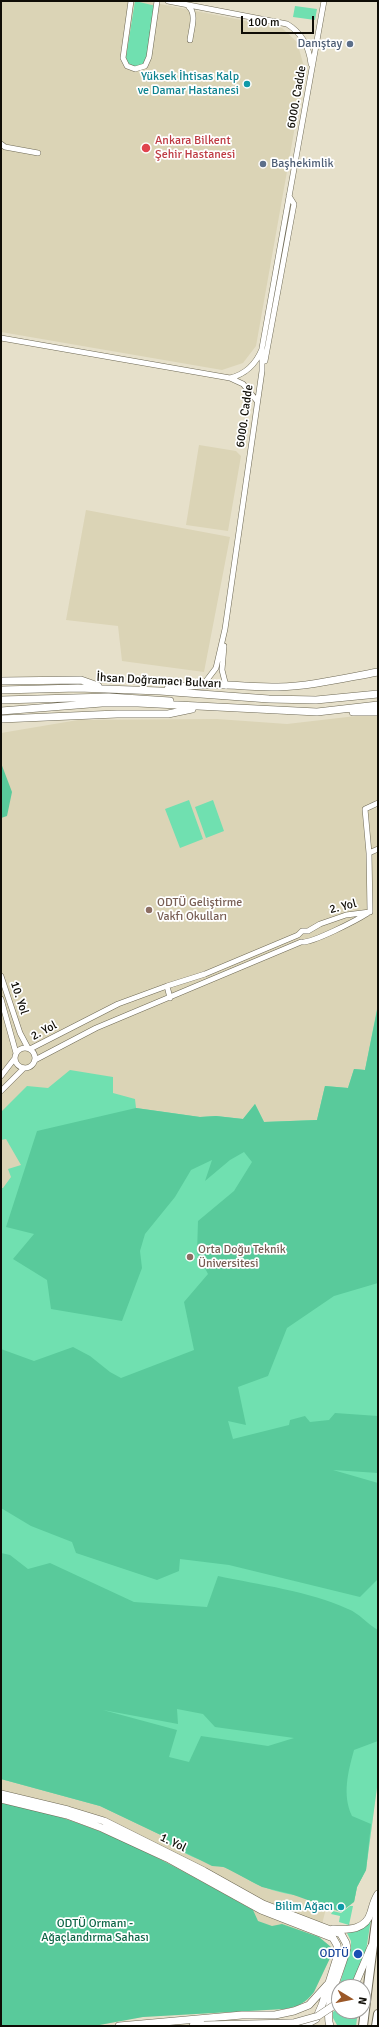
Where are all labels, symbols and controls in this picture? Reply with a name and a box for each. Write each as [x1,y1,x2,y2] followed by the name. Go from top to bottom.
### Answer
[243,8,316,34] scale bar
[248,15,280,30] text: 100 m
[297,37,342,51] place label: Danıştay
[345,39,355,49] marker: Danıştay
[284,64,310,130] street label: 6000. Cadde
[138,70,239,98] place label: Yüksek İhtisas Kalp ve Damar Hastanesi
[242,79,252,89] marker: Yüksek İhtisas Kalp ve Damar Hastanesi
[155,134,235,162] place label: Ankara Bilkent Şehir Hastanesi
[140,142,152,154] marker: Ankara Bilkent Şehir Hastanesi
[271,157,334,171] place label: Başhekimlik
[258,159,268,169] marker: Başhekimlik
[233,383,257,449] street label: 6000. Cadde
[96,671,222,691] street label: İhsan Doğramacı Bulvarı
[157,896,242,924] place label: ODTÜ Geliştirme Vakfı Okulları
[328,897,358,917] street label: 2. Yol
[144,905,154,915] marker: ODTÜ Geliştirme Vakfı Okulları
[7,980,31,1016] street label: 10. Yol
[29,1018,59,1044] street label: 2. Yol
[198,1243,286,1271] place label: Orta Doğu Teknik Üniversitesi
[185,1252,195,1262] marker: Orta Doğu Teknik Üniversitesi
[158,1831,188,1855] street label: 1. Yol
[275,1900,333,1914] place label: Bilim Ağacı
[336,1902,346,1912] marker: Bilim Ağacı
[41,1917,149,1945] park label: ODTÜ Ormanı - Ağaçlandırma Sahası
[320,1947,349,1961] place label: ODTÜ
[352,1948,364,1960] marker: ODTÜ
[331,1979,371,2019] north arrow
[355,1996,369,2006] text: N

